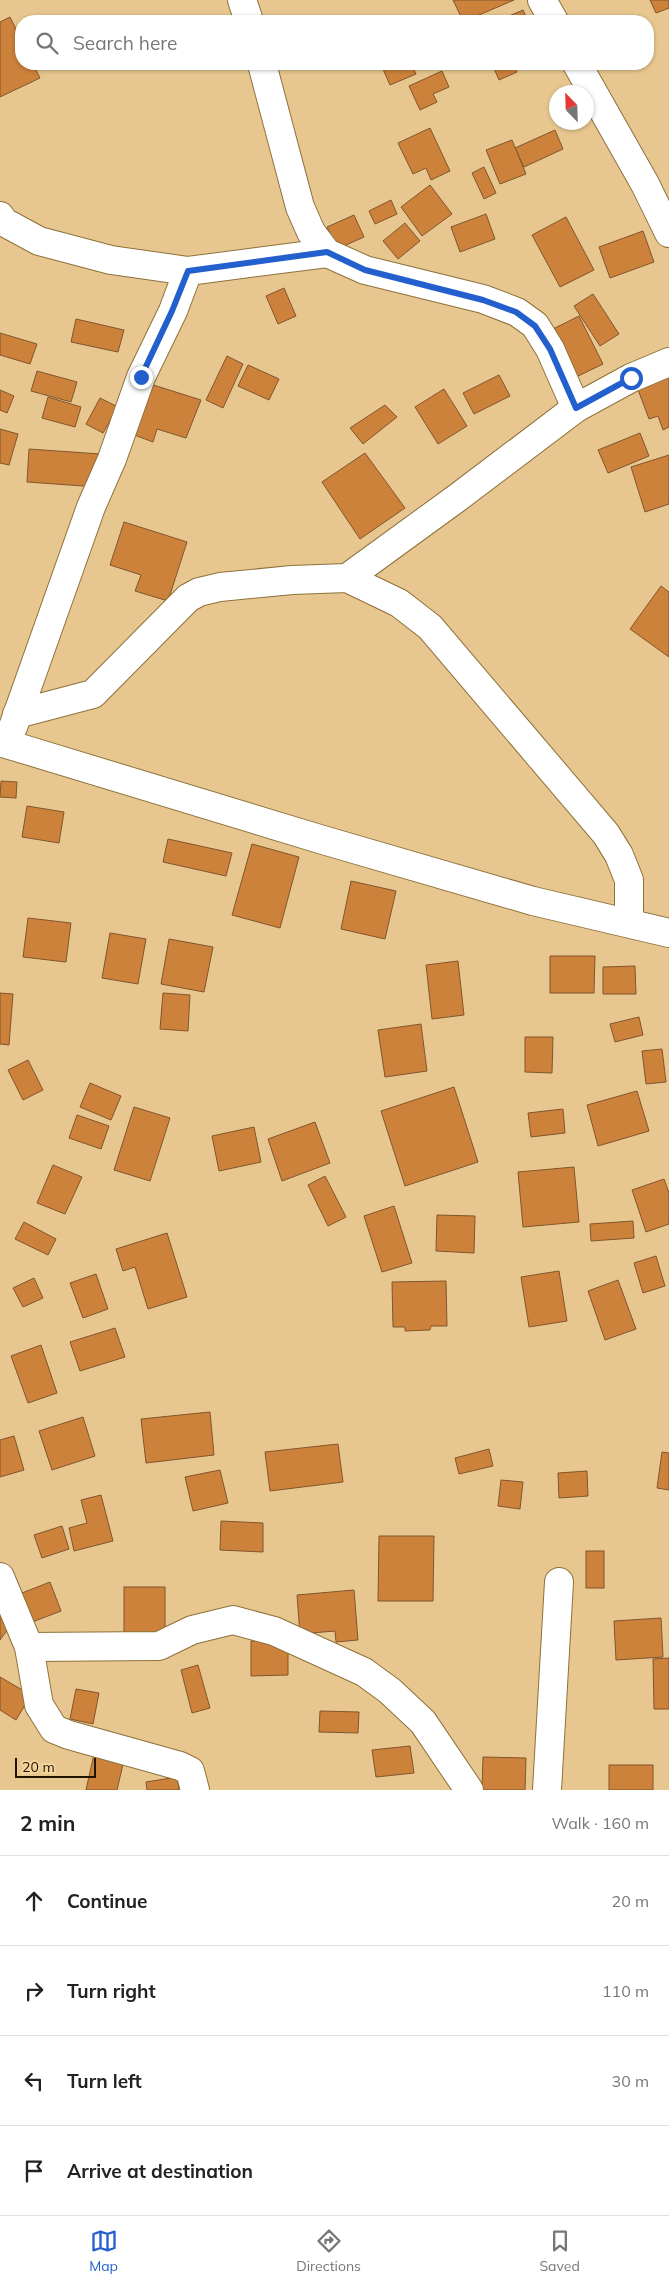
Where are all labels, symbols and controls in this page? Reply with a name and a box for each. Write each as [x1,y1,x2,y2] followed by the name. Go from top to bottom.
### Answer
[15,15,654,70] search box
[33,29,61,57] icon: search
[73,31,177,55] text: Search here
[549,85,594,130] north arrow
[130,366,153,389] route end
[620,367,643,390] route start
[15,1755,96,1778] scale bar
[22,1758,55,1776] text: 20 m
[20,1810,75,1836] text: 2 min
[551,1813,649,1833] text: Walk · 160 m
[20,1887,48,1915] icon: ahead
[67,1889,147,1913] text: Continue
[612,1891,649,1911] text: 20 m
[20,1977,48,2005] icon: right
[67,1979,156,2003] text: Turn right
[602,1981,649,2001] text: 110 m
[20,2067,48,2095] icon: left
[67,2069,142,2093] text: Turn left
[612,2071,649,2091] text: 30 m
[20,2157,48,2185] icon: arrive
[67,2159,253,2183] text: Arrive at destination
[89,2227,118,2275] tab: Map
[296,2227,361,2275] tab: Directions
[539,2227,580,2275] tab: Saved

